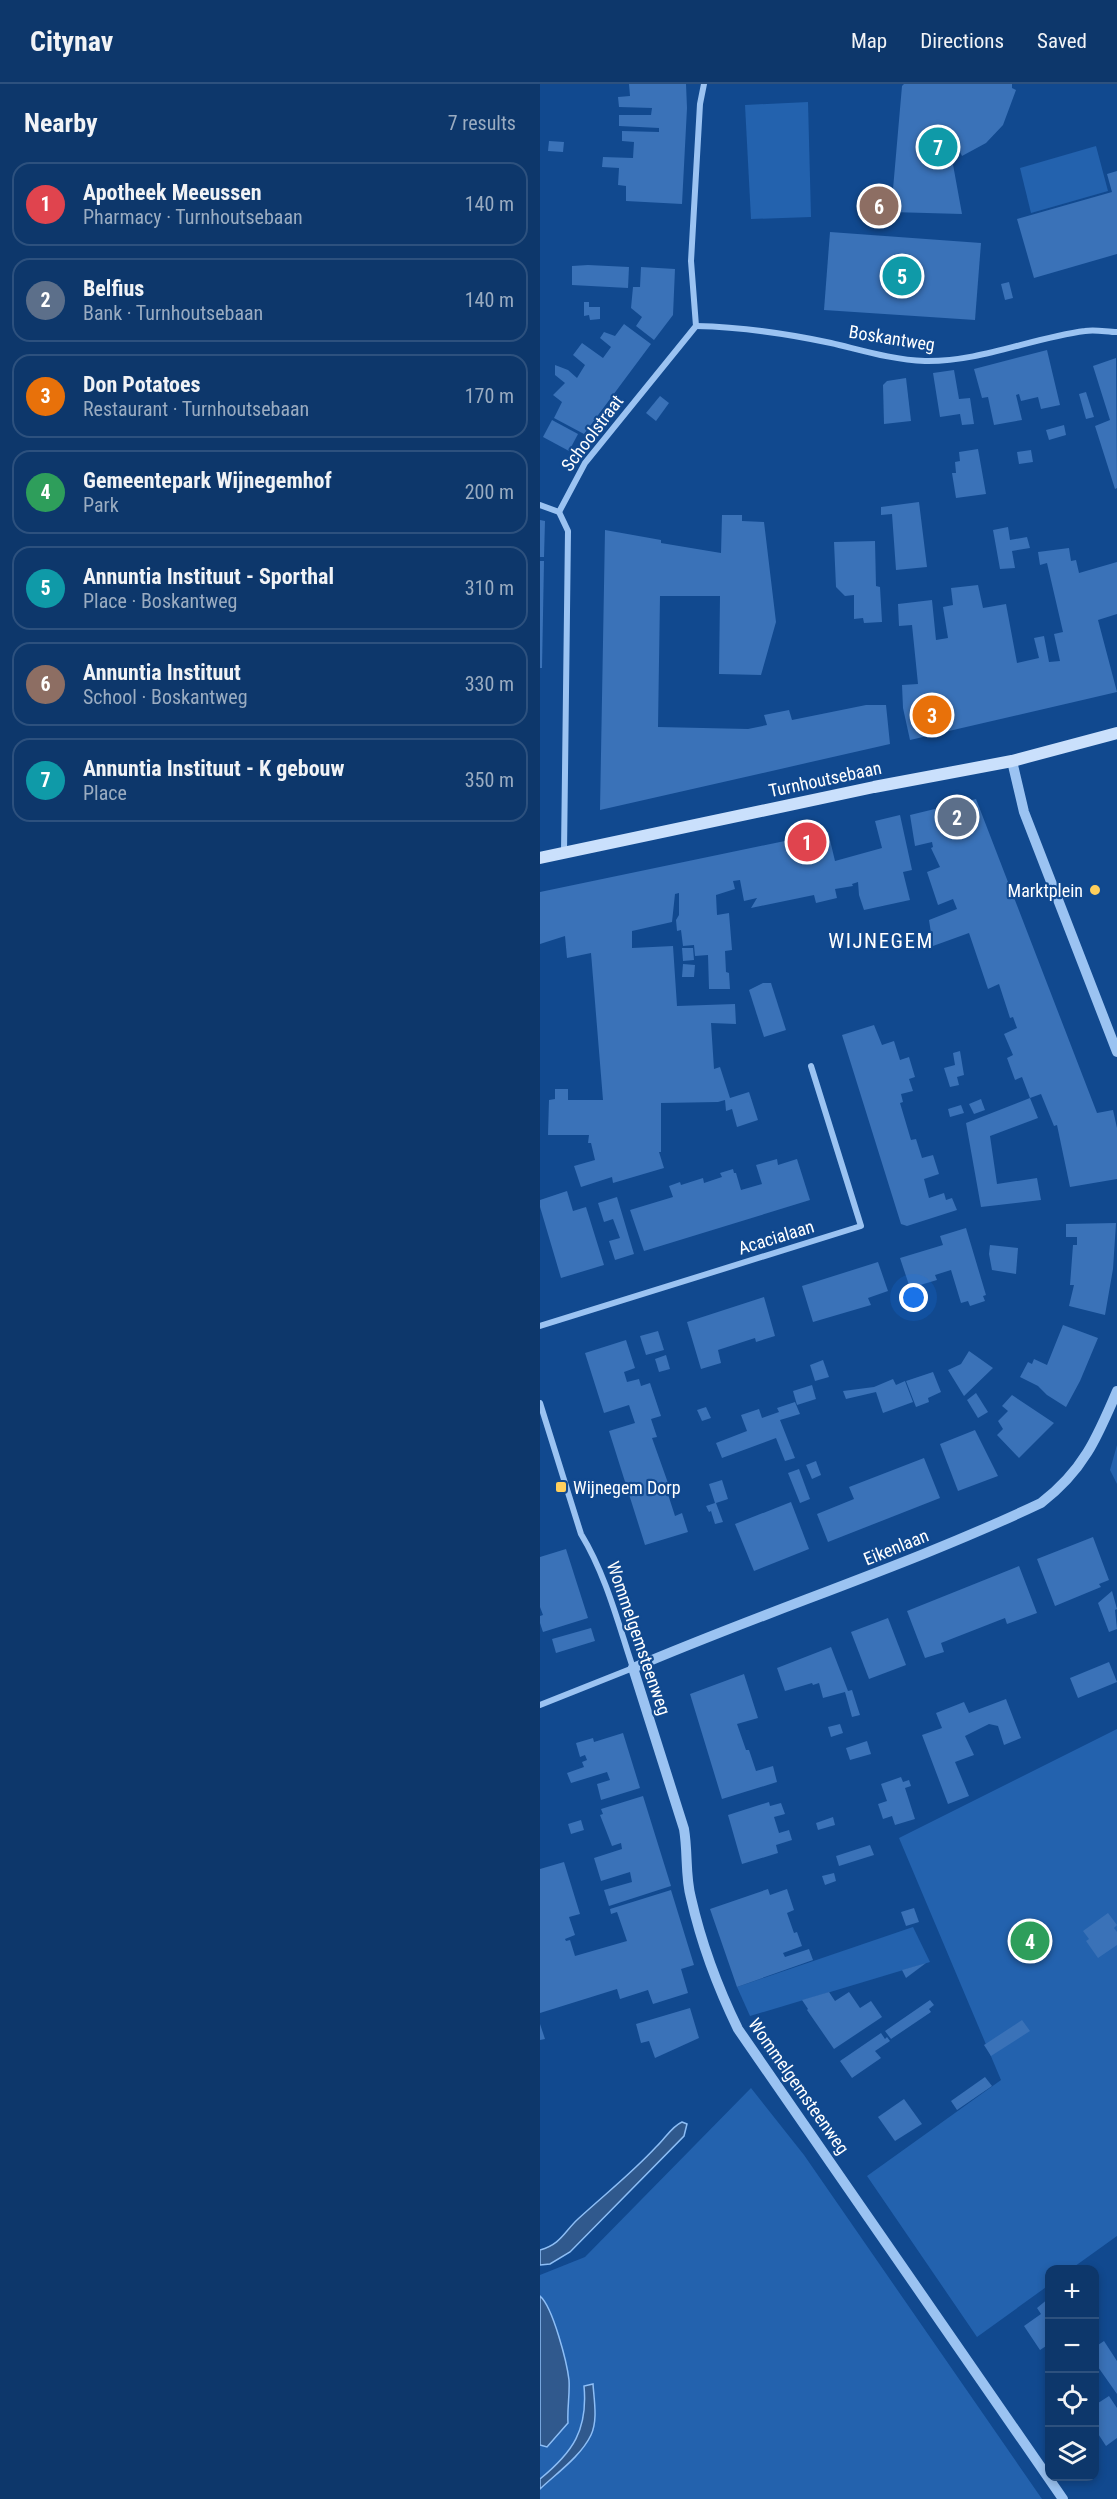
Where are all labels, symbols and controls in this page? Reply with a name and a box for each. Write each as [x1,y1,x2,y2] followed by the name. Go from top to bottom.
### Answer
[30,25,113,58] text: Citynav
[851,29,887,53] text: Map
[920,29,1004,53] text: Directions
[1037,29,1087,53] text: Saved
[24,108,98,138] text: Nearby
[448,111,516,135] text: 7 results
[918,124,958,170] pin: 7
[83,180,262,205] text: Apotheek Meeussen
[860,184,898,228] pin: 6
[40,192,51,216] text: 1
[465,192,514,216] text: 140 m
[83,205,303,229] text: Pharmacy · Turnhoutsebaan
[882,254,922,298] pin: 5
[83,276,144,301] text: Belfius
[40,288,51,312] text: 2
[465,288,514,312] text: 140 m
[83,301,263,325] text: Bank · Turnhoutsebaan
[847,321,937,355] street label: Boskantweg
[83,372,201,397] text: Don Potatoes
[40,384,51,408] text: 3
[465,384,514,408] text: 170 m
[557,391,627,475] street label: Schoolstraat
[83,397,309,421] text: Restaurant · Turnhoutsebaan
[83,468,332,493] text: Gemeentepark Wijnegemhof
[40,480,51,504] text: 4
[465,480,514,504] text: 200 m
[83,493,119,517] text: Park
[83,564,334,589] text: Annuntia Instituut - Sporthal
[40,576,51,600] text: 5
[465,576,514,600] text: 310 m
[83,589,237,613] text: Place · Boskantweg
[83,660,241,685] text: Annuntia Instituut
[40,672,51,696] text: 6
[465,672,514,696] text: 330 m
[83,685,248,709] text: School · Boskantweg
[912,692,952,738] pin: 3
[83,756,344,781] text: Annuntia Instituut - K gebouw
[767,757,883,801] street label: Turnhoutsebaan
[40,768,51,792] text: 7
[465,768,514,792] text: 350 m
[83,781,127,805] text: Place
[938,794,976,840] pin: 2
[788,820,826,864] pin: 1
[1008,880,1083,901] place label: Marktplein
[1088,883,1102,897] marker: Marktplein
[828,929,934,953] district label: WIJNEGEM
[735,1215,817,1259] street label: Acacialaan
[899,1283,928,1312] your location
[573,1477,681,1498] place label: Wijnegem Dorp
[554,1480,568,1494] marker: Wijnegem Dorp
[860,1524,932,1570] street label: Eikenlaan
[603,1558,675,1718] street label: Wommelgemsteenweg
[1010,1918,1050,1964] pin: 4
[744,2014,854,2158] street label: Wommelgemsteenweg
[1045,2265,1099,2481] map controls
[1045,2265,1099,2319] button: +
[1045,2319,1099,2373] button: −
[1045,2373,1099,2427] button: locate
[1045,2427,1099,2481] button: layers

